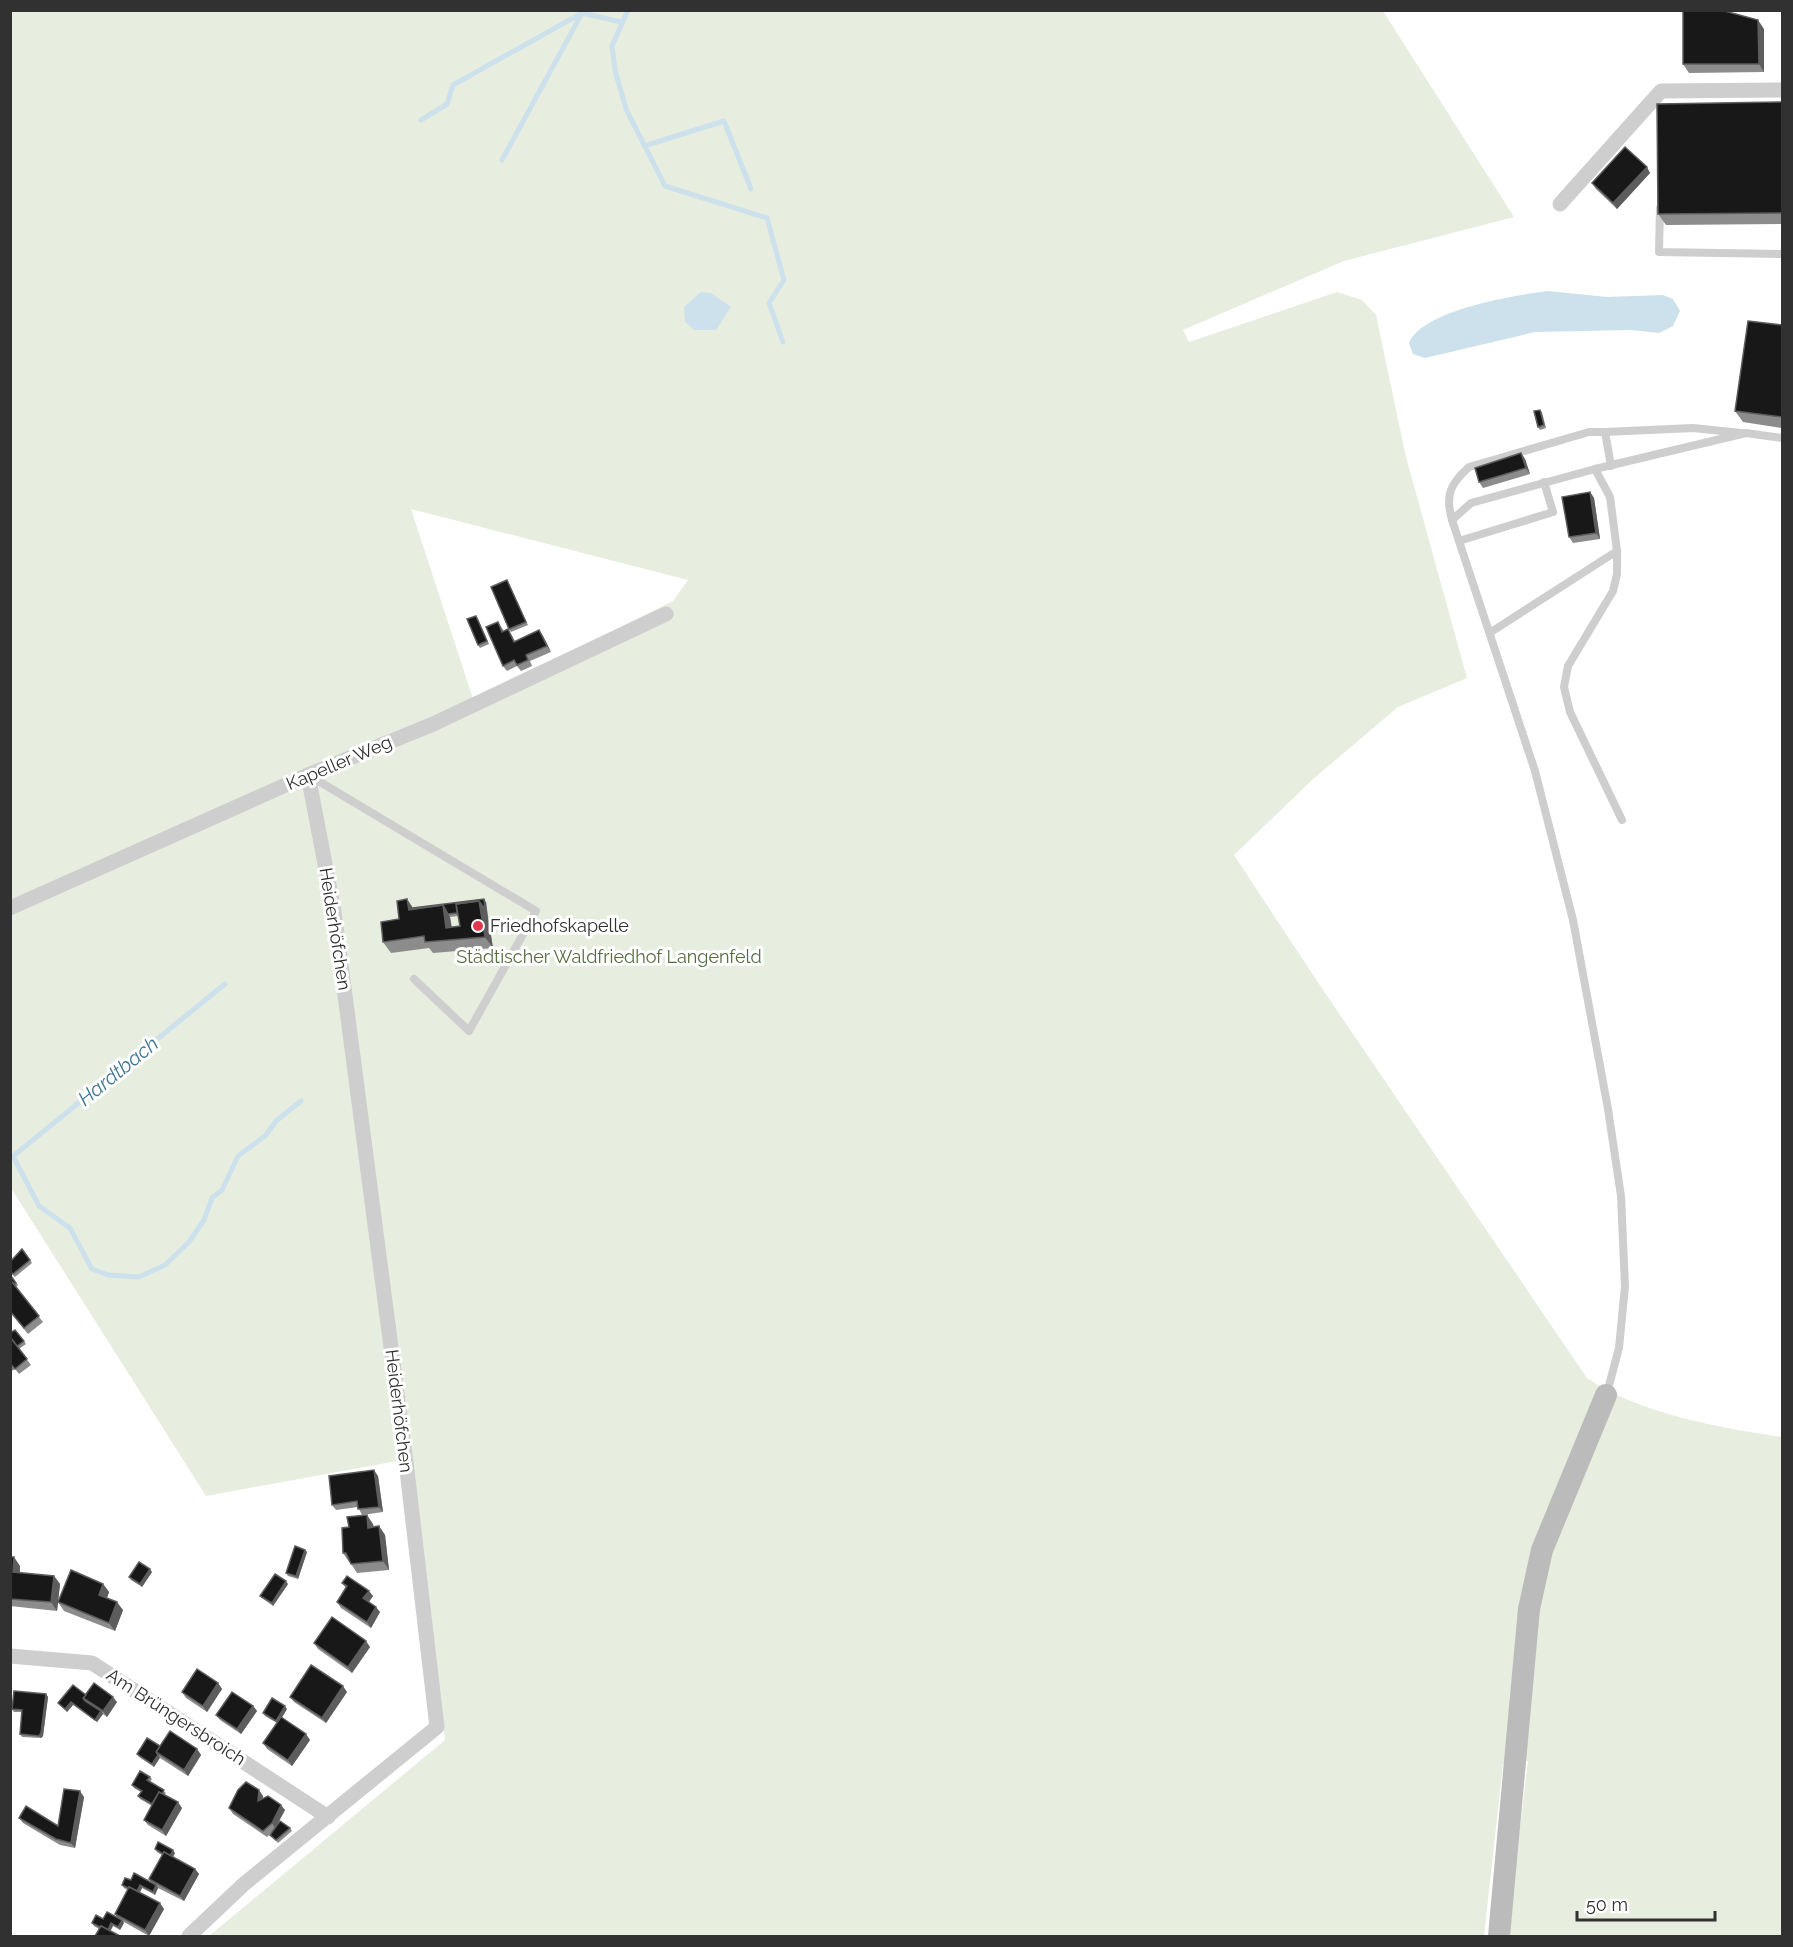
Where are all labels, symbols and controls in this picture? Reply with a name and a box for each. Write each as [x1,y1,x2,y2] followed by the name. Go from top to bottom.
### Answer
[283,731,395,794] street label: Kapeller Weg
[315,866,356,992] street label: Heiderhöfchen
[490,915,629,936] place label: Friedhofskapelle
[471,919,485,933] marker: Friedhofskapelle
[456,946,762,967] park label: Städtischer Waldfriedhof Langenfeld
[73,1031,163,1111] water label: Hardtbach
[382,1348,417,1474] street label: Heiderhöfchen
[103,1664,250,1769] street label: Am Brüngersbroich
[1577,1884,1715,1922] scale bar
[1586,1894,1628,1915] text: 50 m

